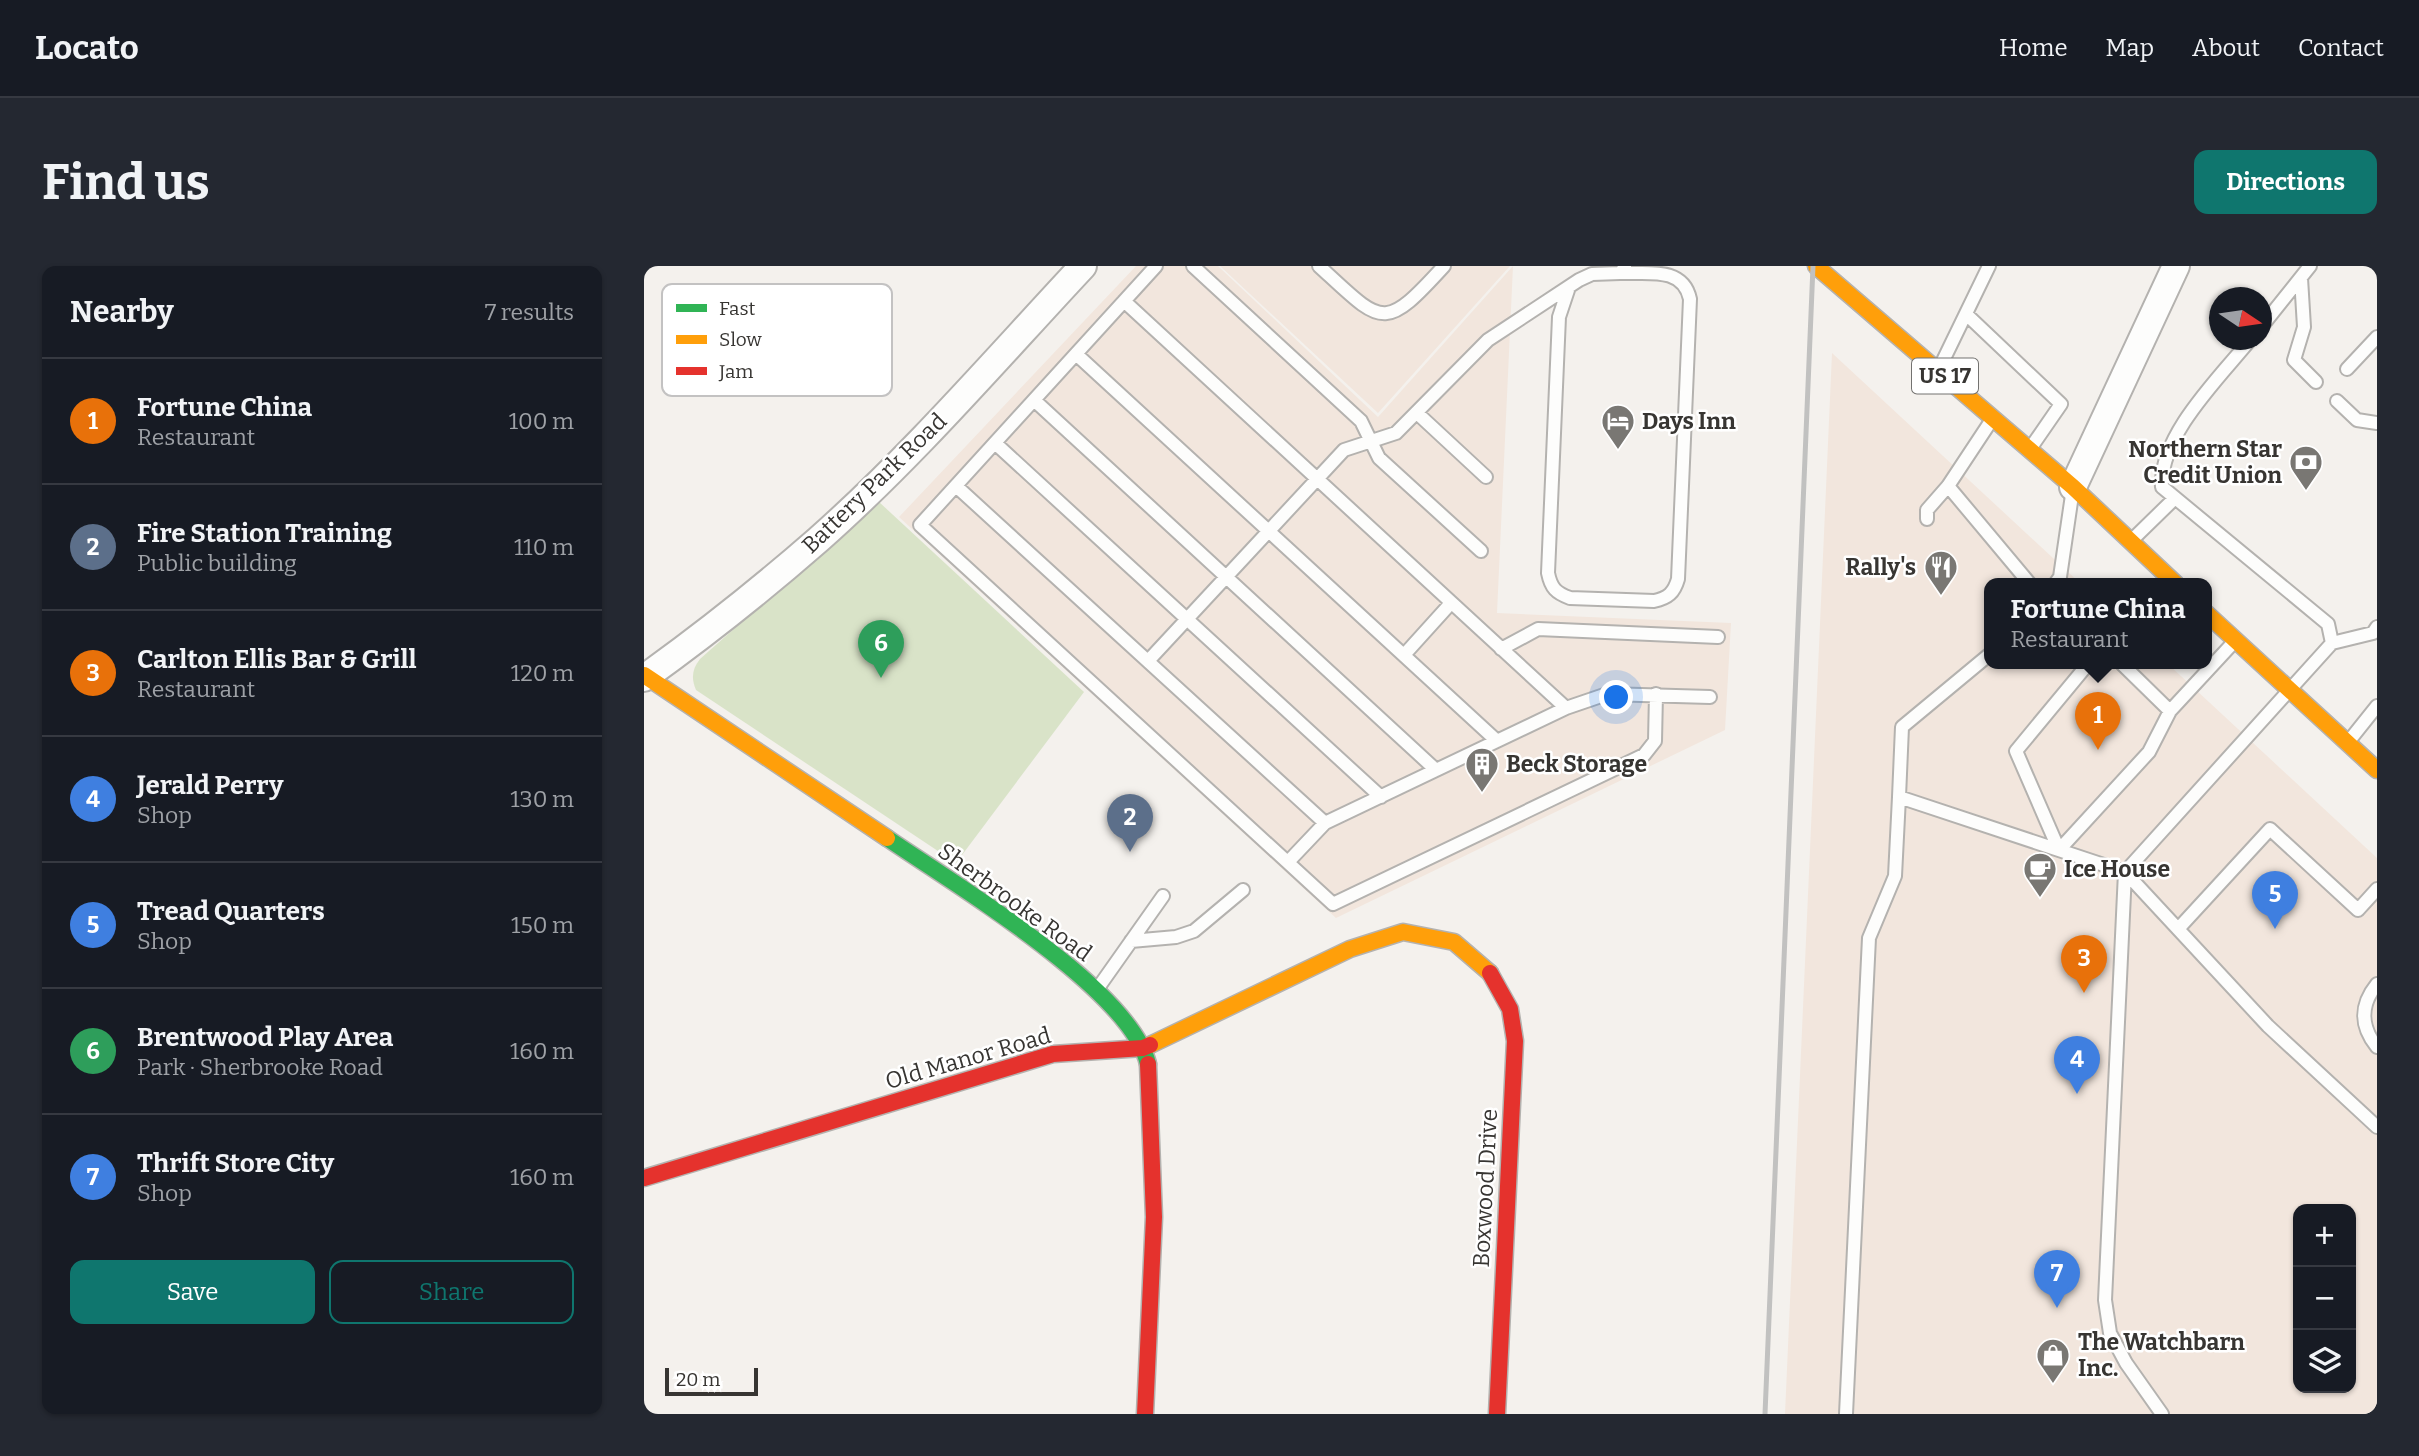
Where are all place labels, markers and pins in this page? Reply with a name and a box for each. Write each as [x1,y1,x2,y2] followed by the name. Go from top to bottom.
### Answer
[1599,402,1637,451] hotel icon: Days Inn
[1642,407,1736,435] place label: Days Inn
[2128,435,2282,489] place label: Northern Star Credit Union
[2287,443,2325,492] bank icon: Northern Star Credit Union
[1922,548,1960,597] restaurant icon: Rally's
[1845,553,1916,581] place label: Rally's
[858,620,904,678] pin: 6
[2075,692,2121,750] pin: 1
[1463,745,1501,794] building icon: Beck Storage
[1506,750,1647,778] place label: Beck Storage
[1107,794,1153,852] pin: 2
[2021,850,2059,899] cafe icon: Ice House
[2064,855,2170,883] place label: Ice House
[2252,871,2298,929] pin: 5
[2061,935,2107,993] pin: 3
[2054,1036,2100,1094] pin: 4
[2034,1250,2080,1308] pin: 7
[2078,1328,2245,1382] place label: The Watchbarn Inc.
[2034,1336,2072,1385] shop icon: The Watchbarn Inc.

